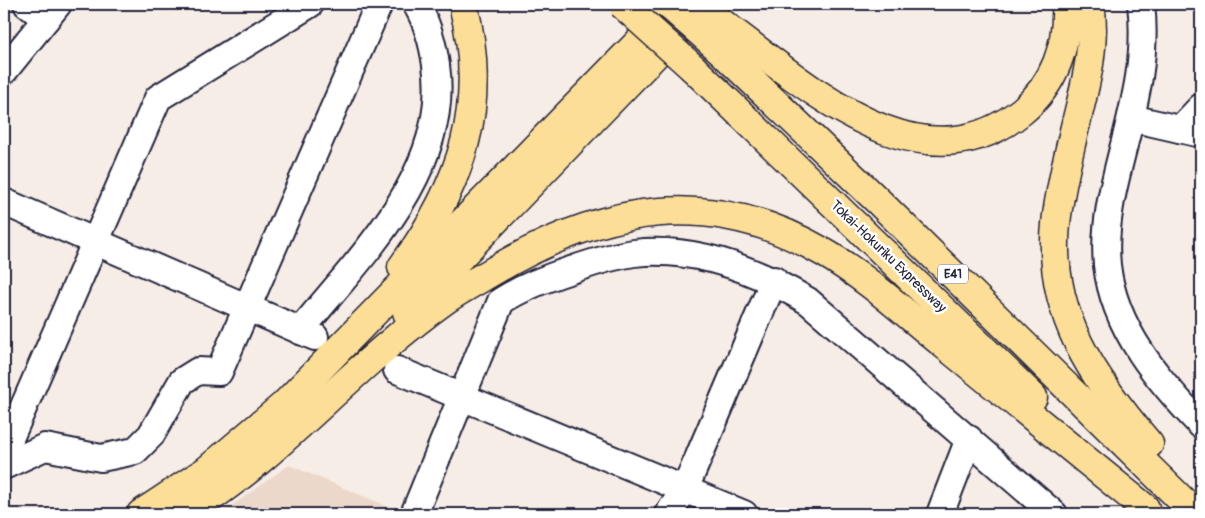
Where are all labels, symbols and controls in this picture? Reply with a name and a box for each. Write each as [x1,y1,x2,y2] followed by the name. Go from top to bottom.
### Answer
[827,197,950,316] street label: Tokai-Hokuriku Expressway
[938,264,968,284] road number: E41

